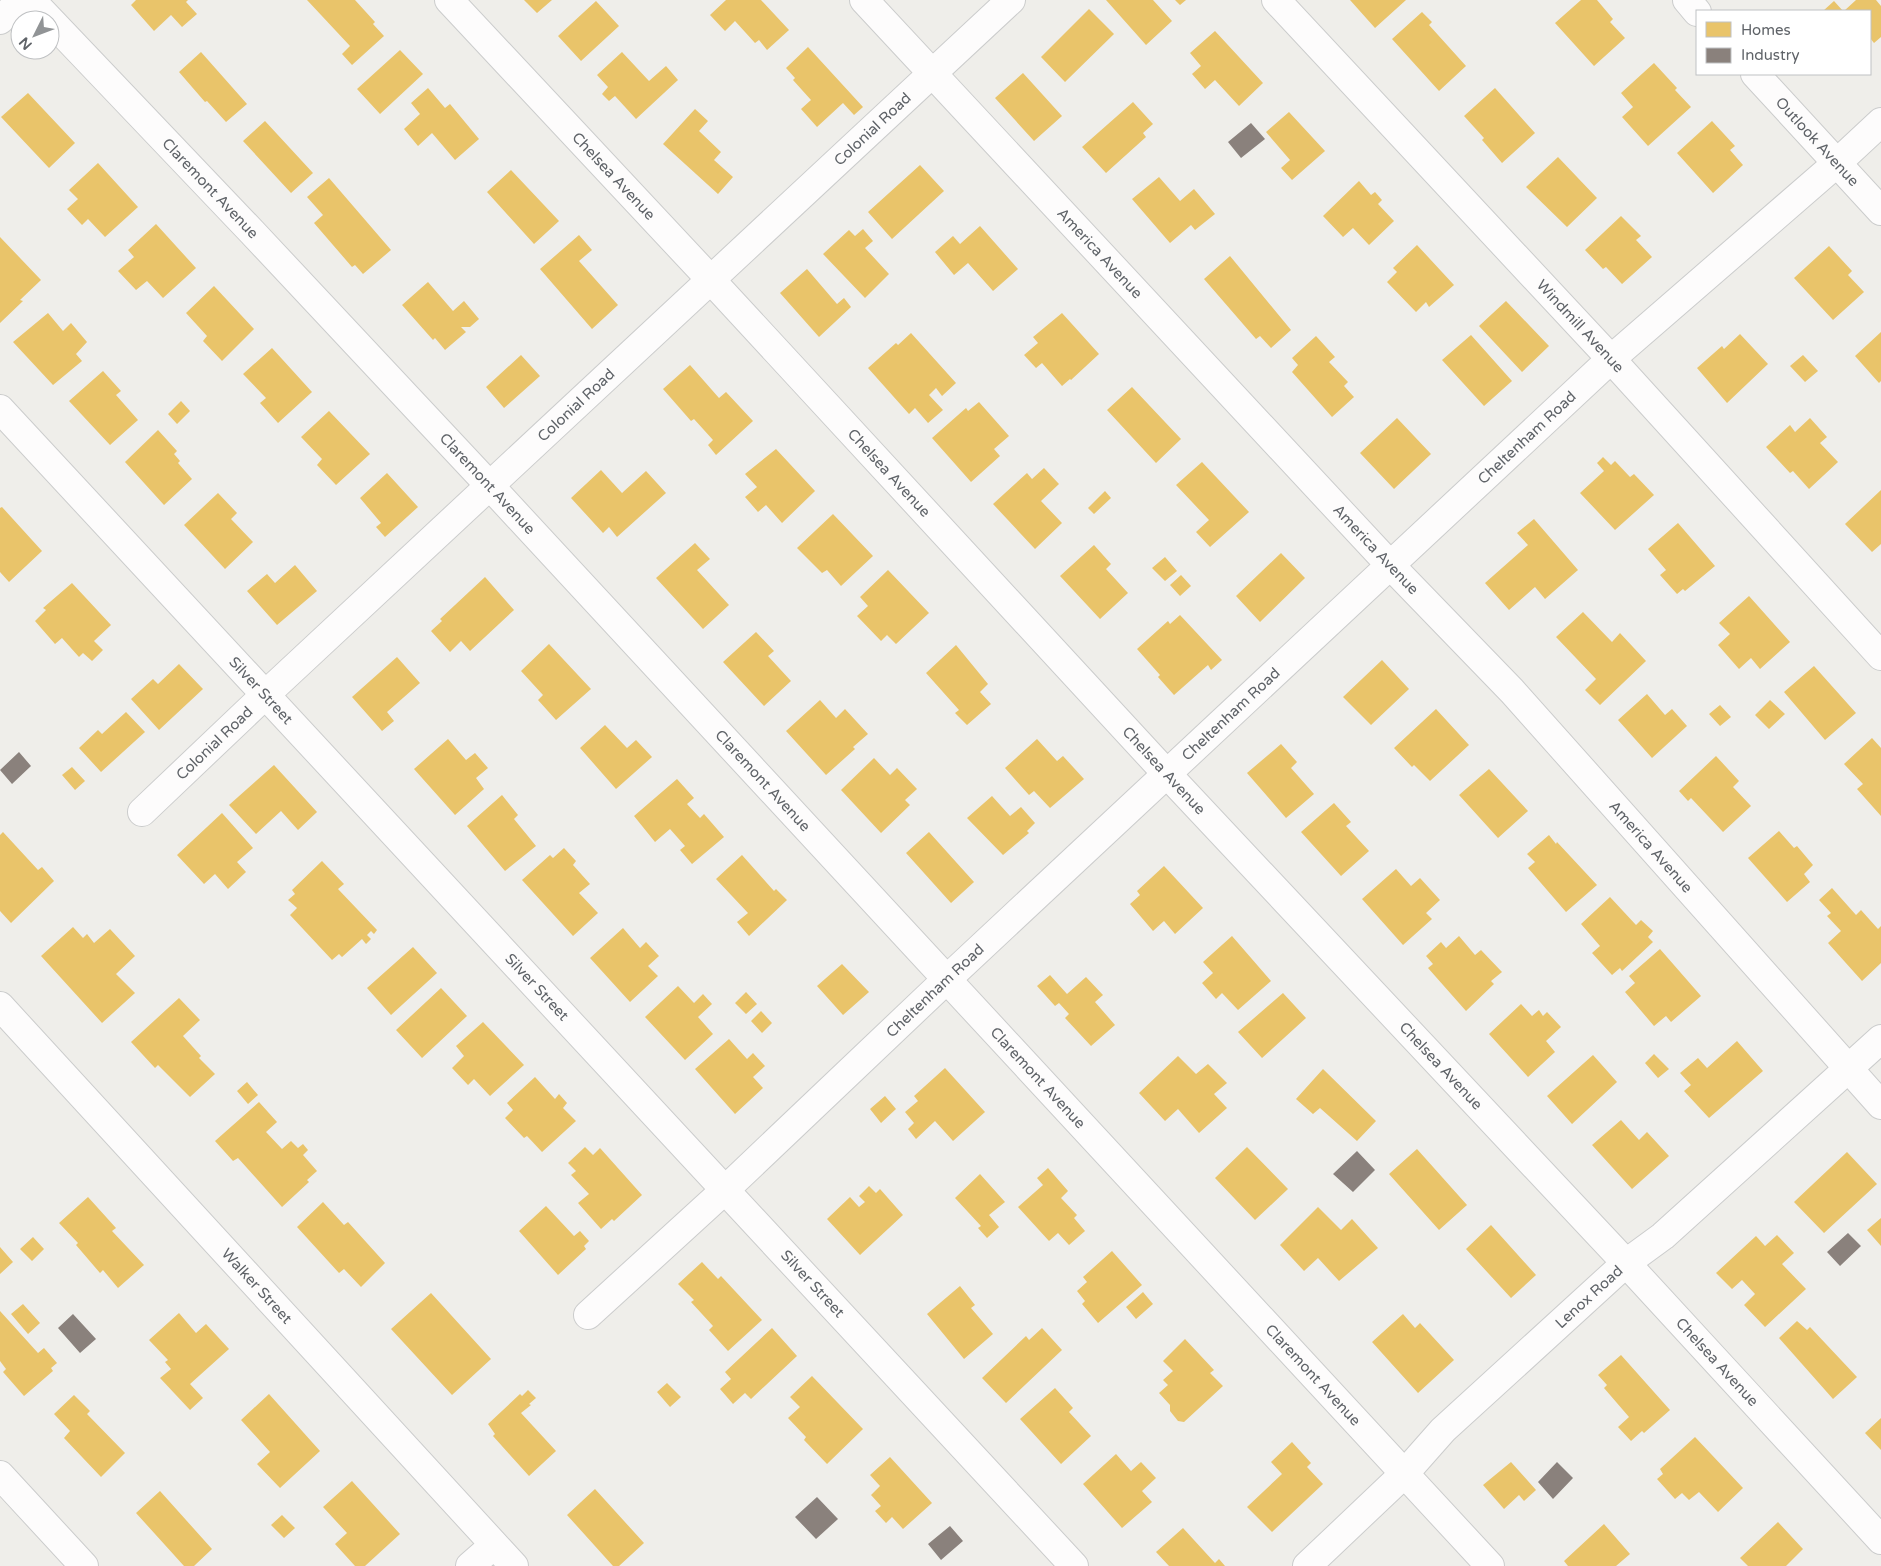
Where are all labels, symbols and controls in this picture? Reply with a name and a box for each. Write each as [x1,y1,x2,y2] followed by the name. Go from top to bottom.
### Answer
[10,10,60,60] north arrow
[1696,10,1871,75] legend
[1741,21,1791,39] text: Homes
[16,33,36,53] text: N
[1741,46,1800,64] text: Industry
[830,89,915,169] street label: Colonial Road
[1772,93,1863,190] street label: Outlook Avenue
[568,128,659,224] street label: Chelsea Avenue
[158,134,262,242] street label: Claremont Avenue
[1053,204,1146,302] street label: America Avenue
[1533,276,1628,376] street label: Windmill Avenue
[534,365,618,445] street label: Colonial Road
[1474,387,1580,488] street label: Cheltenham Road
[844,425,934,521] street label: Chelsea Avenue
[436,429,539,538] street label: Claremont Avenue
[1329,501,1423,598] street label: America Avenue
[225,653,297,728] street label: Silver Street
[1178,664,1284,764] street label: Cheltenham Road
[172,702,256,784] street label: Colonial Road
[1119,723,1209,818] street label: Chelsea Avenue
[711,726,814,835] street label: Claremont Avenue
[1605,797,1696,896] street label: America Avenue
[882,940,988,1041] street label: Cheltenham Road
[501,950,573,1025] street label: Silver Street
[1395,1018,1486,1113] street label: Chelsea Avenue
[987,1023,1089,1132] street label: Claremont Avenue
[218,1245,296,1328] street label: Walker Street
[777,1246,849,1321] street label: Silver Street
[1551,1262,1626,1332] street label: Lenox Road
[1672,1314,1762,1410] street label: Chelsea Avenue
[1262,1320,1365,1429] street label: Claremont Avenue

